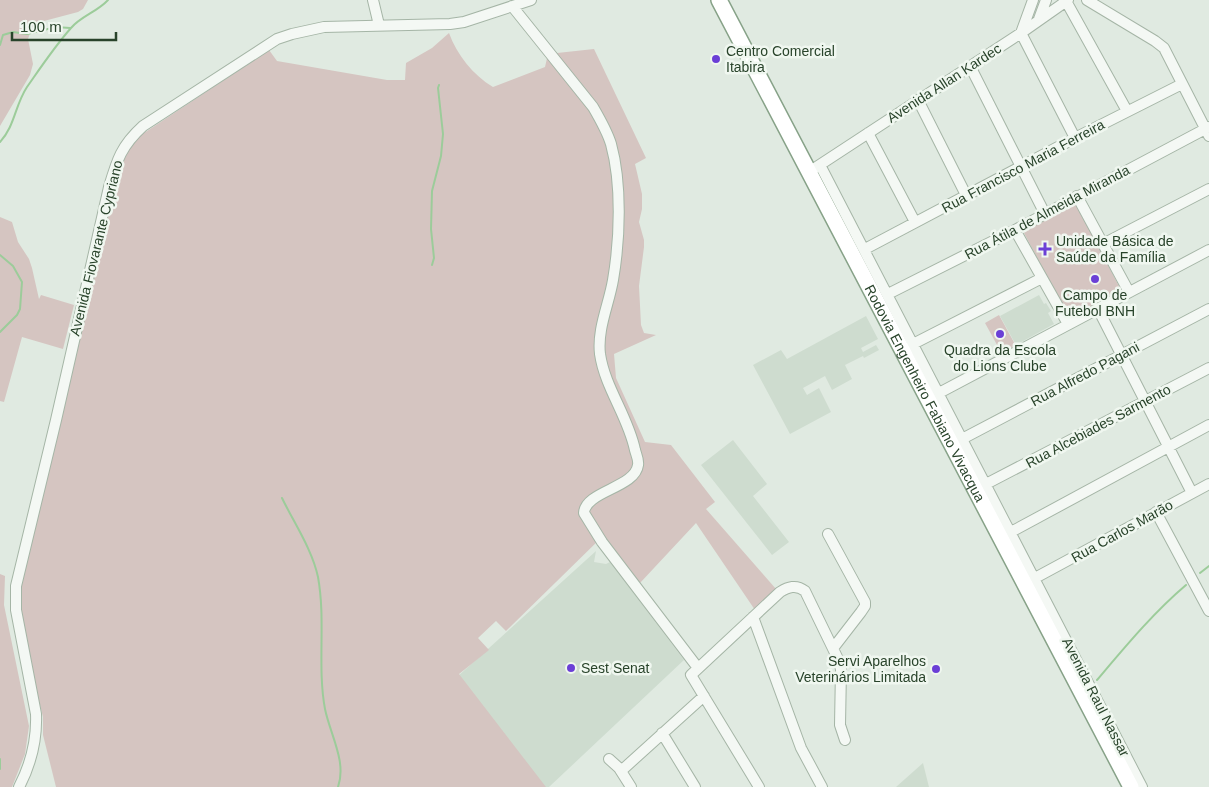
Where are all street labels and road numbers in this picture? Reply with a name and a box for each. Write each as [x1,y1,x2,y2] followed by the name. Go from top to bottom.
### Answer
[884,40,1004,126] street label: Avenida Allan Kardec
[939,116,1107,216] street label: Rua Francisco Maria Ferreira
[66,158,126,337] street label: Avenida Fiovarante Cypriano
[962,162,1132,262] street label: Rua Átila de Almeida Miranda
[862,282,988,505] street label: Rodovia Engenheiro Fabiano Vivacqua
[1028,339,1142,409] street label: Rua Alfredo Pagani
[1023,381,1173,471] street label: Rua Alcebiades Sarmento
[1068,496,1176,566] street label: Rua Carlos Marão
[1059,635,1133,759] street label: Avenida Raul Nassar

